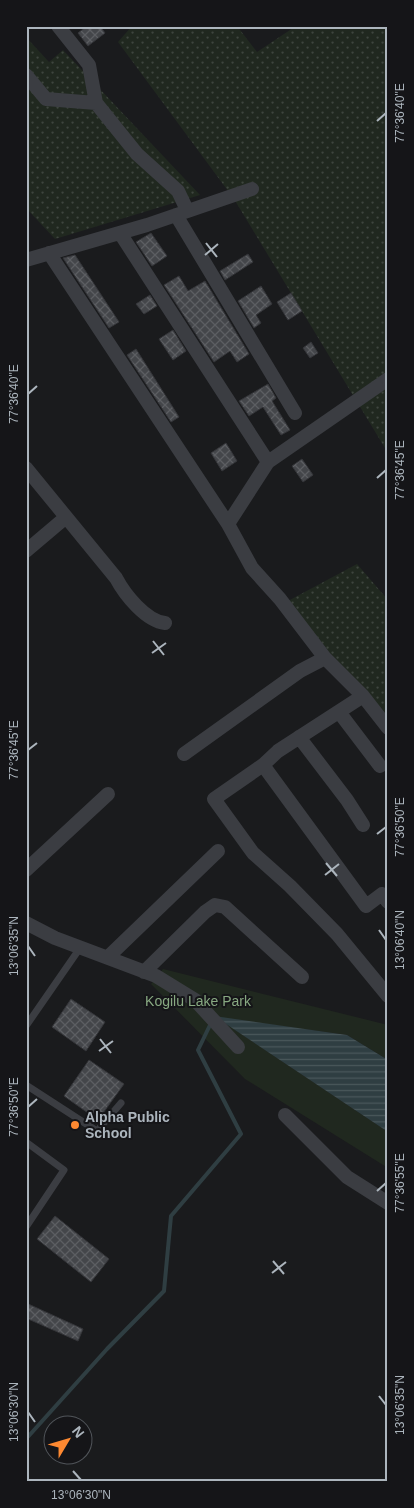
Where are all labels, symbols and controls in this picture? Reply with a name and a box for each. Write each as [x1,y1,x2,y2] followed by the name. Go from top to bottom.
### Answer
[393,83,407,143] text: 77°36'40"E
[7,364,21,424] text: 77°36'40"E
[393,440,407,500] text: 77°36'45"E
[7,720,21,780] text: 77°36'45"E
[393,797,407,857] text: 77°36'50"E
[393,910,407,970] text: 13°06'40"N
[7,916,21,976] text: 13°06'35"N
[145,993,252,1009] park label: Kogilu Lake Park
[7,1077,21,1137] text: 77°36'50"E
[85,1109,170,1141] place label: Alpha Public School
[69,1119,81,1131] marker: Alpha Public School
[393,1153,407,1213] text: 77°36'55"E
[393,1375,407,1435] text: 13°06'35"N
[7,1382,21,1442] text: 13°06'30"N
[42,1416,92,1466] north arrow
[69,1423,88,1441] text: N
[51,1488,111,1502] text: 13°06'30"N

